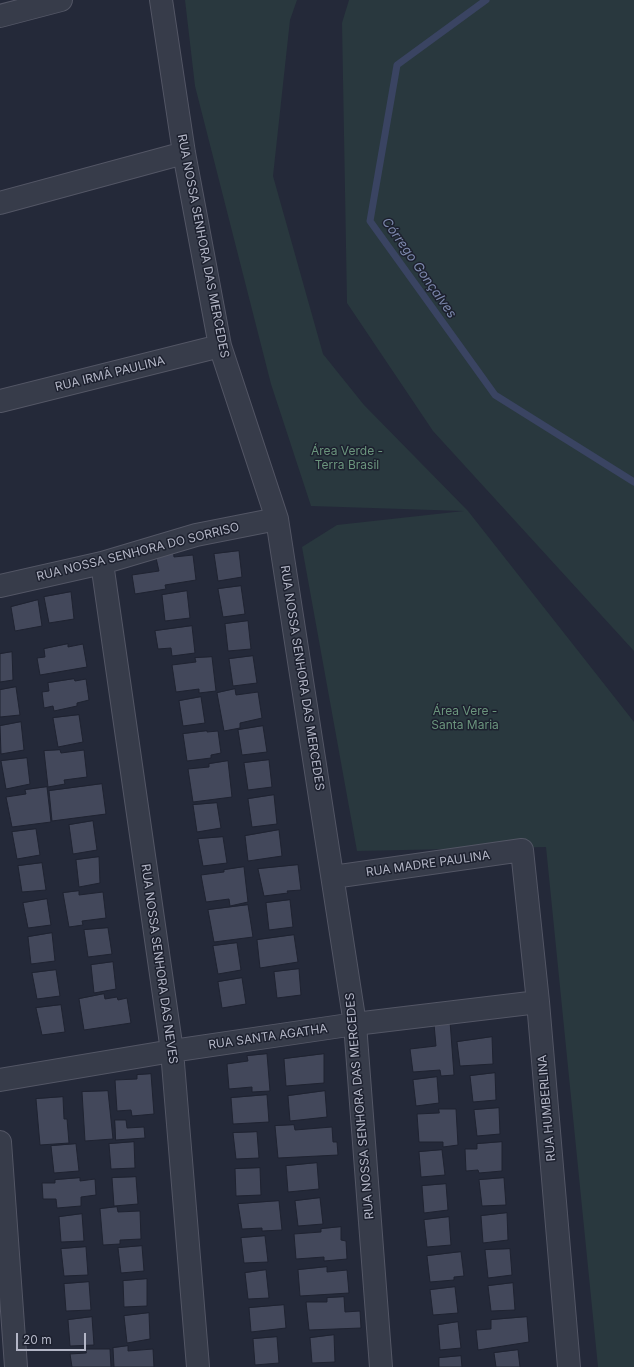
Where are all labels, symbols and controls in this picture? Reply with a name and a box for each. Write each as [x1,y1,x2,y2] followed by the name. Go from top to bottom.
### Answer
[174,133,232,359] street label: RUA NOSSA SENHORA DAS MERCEDES
[378,215,460,321] water label: Córrego Gonçalves
[54,353,166,395] street label: RUA IRMÃ PAULINA
[311,444,383,472] park label: Área Verde - Terra Brasil
[35,520,241,584] street label: RUA NOSSA SENHORA DO SORRISO
[277,564,327,792] street label: RUA NOSSA SENHORA DAS MERCEDES
[431,704,499,732] park label: Área Vere - Santa Maria
[365,848,491,880] street label: RUA MADRE PAULINA
[138,863,180,1065] street label: RUA NOSSA SENHORA DAS NEVES
[343,992,377,1220] street label: RUA NOSSA SENHORA DAS MERCEDES
[207,1022,329,1052] street label: RUA SANTA AGATHA
[535,1054,559,1162] street label: RUA HUMBERLINA
[18,1325,88,1351] scale bar
[23,1332,52,1347] text: 20 m

